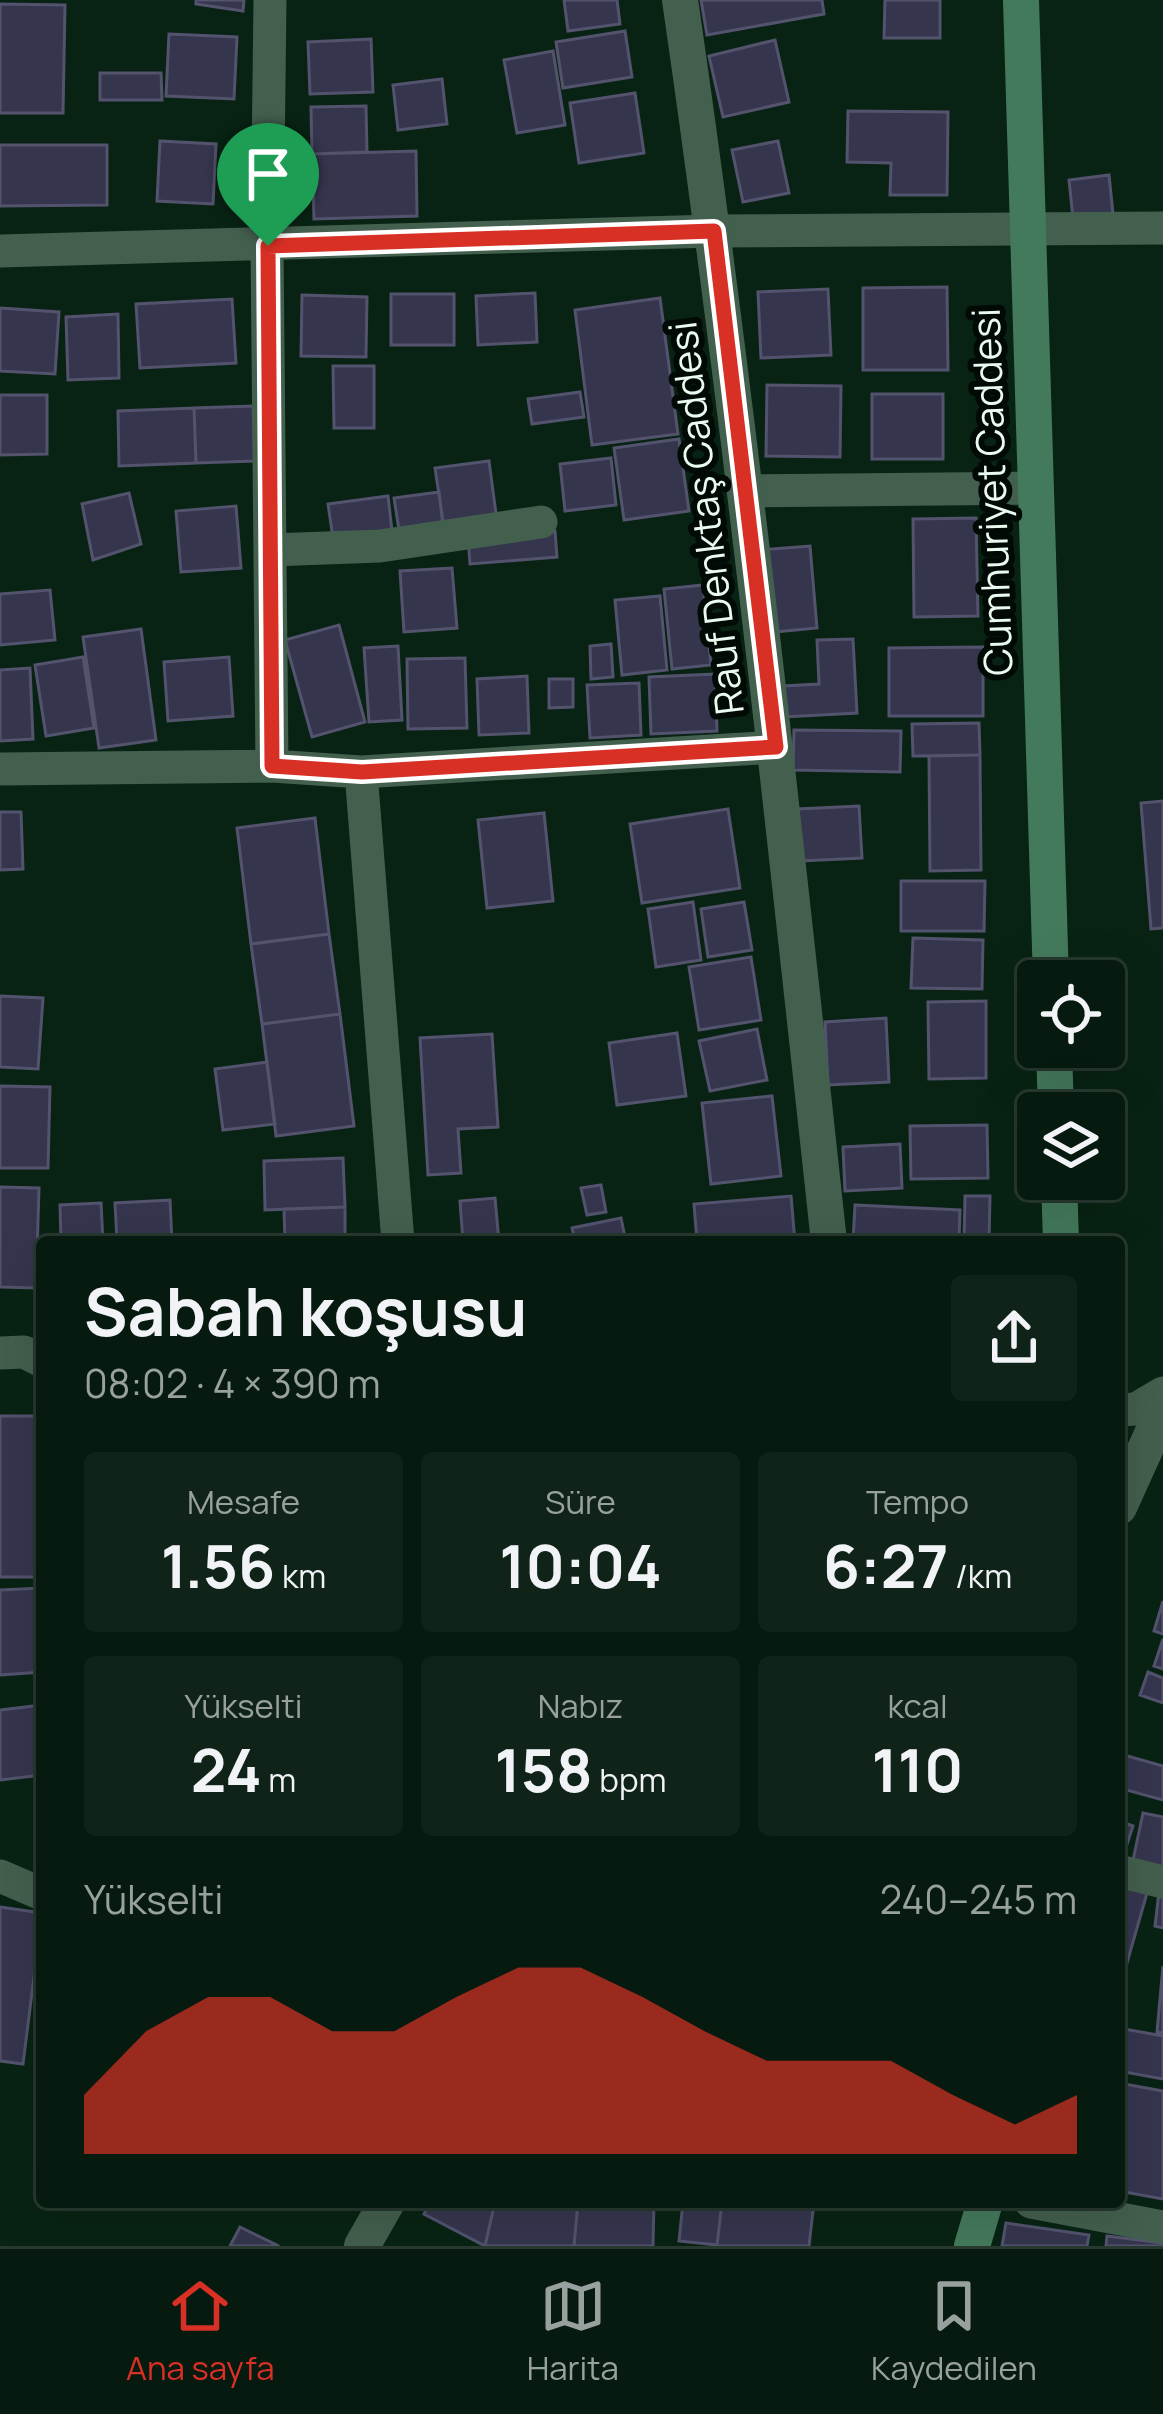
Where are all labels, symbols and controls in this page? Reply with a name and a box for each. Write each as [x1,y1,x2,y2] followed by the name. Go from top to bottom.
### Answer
[217,123,319,246] pin
[235,141,301,207] icon: arrive
[958,307,1024,677] street label: Cumhuriyet Caddesi
[654,318,756,718] street label: Rauf Denktaş Caddesi
[1017,960,1125,1200] map controls
[1017,960,1125,1068] button: locate
[1017,1092,1125,1200] button: layers
[84,1266,527,1356] text: Sabah koşusu
[951,1275,1077,1401] button: share
[84,1356,381,1410] text: 08:02 · 4 × 390 m
[187,1479,300,1524] text: Mesafe
[545,1479,616,1524] text: Süre
[866,1479,969,1524] text: Tempo
[161,1524,275,1606] text: 1.56
[499,1524,662,1606] text: 10:04
[823,1524,948,1606] text: 6:27
[275,1553,326,1598] text: km
[948,1553,1012,1598] text: /km
[185,1683,302,1728] text: Yükselti
[538,1683,623,1728] text: Nabız
[887,1683,948,1728] text: kcal
[191,1728,262,1810] text: 24
[495,1728,593,1810] text: 158
[871,1728,964,1810] text: 110
[262,1757,296,1802] text: m
[593,1757,666,1802] text: bpm
[84,1872,223,1926] text: Yükselti
[880,1872,1077,1926] text: 240–245 m
[126,2273,274,2390] tab: Ana sayfa
[527,2273,619,2390] tab: Harita
[871,2273,1037,2390] tab: Kaydedilen

